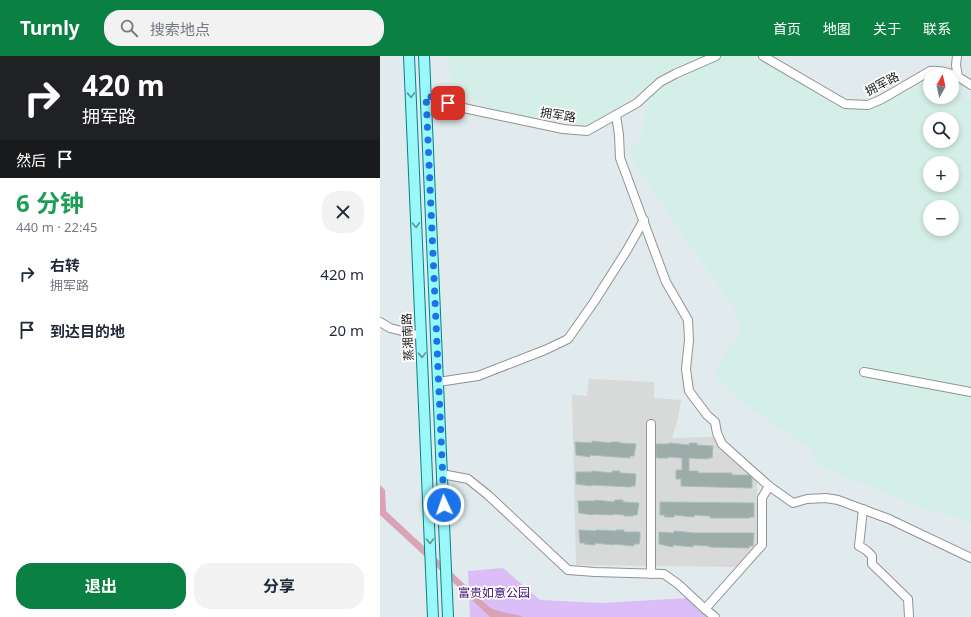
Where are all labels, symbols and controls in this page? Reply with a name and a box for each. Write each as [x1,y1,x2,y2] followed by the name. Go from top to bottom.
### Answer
[104,10,384,46] search box
[20,15,80,41] text: Turnly
[118,17,140,39] icon: search
[150,19,210,39] text: 搜索地点
[773,19,801,38] text: 首页
[823,19,851,38] text: 地图
[873,19,901,38] text: 关于
[923,19,951,38] text: 联系
[82,66,165,104] text: 420 m
[862,68,902,100] street label: 拥军路
[923,68,959,104] north arrow
[923,68,959,236] map controls
[16,72,68,124] icon: right
[431,86,465,120] pin
[406,92,415,98] one-way arrow
[437,92,459,114] icon: arrive
[539,103,577,126] street label: 拥军路
[82,104,136,128] text: 拥军路
[923,112,959,148] button: search
[54,148,76,170] icon: arrive
[16,150,46,170] text: 然后
[923,156,959,192] button: +
[16,186,84,219] text: 6 分钟
[322,191,364,233] button: close
[923,200,959,236] button: −
[16,218,97,236] text: 440 m · 22:45
[412,222,421,228] one-way arrow
[50,255,80,275] text: 右转
[16,263,38,285] icon: right
[320,264,364,284] text: 420 m
[50,276,89,294] text: 拥军路
[398,313,417,361] street label: 蒸湘南路
[16,319,38,341] icon: arrive
[329,320,364,340] text: 20 m
[50,321,125,341] text: 到达目的地
[418,352,426,358] one-way arrow
[423,484,465,526] position arrow
[426,538,434,544] one-way arrow
[16,563,186,609] button: 退出
[194,563,364,609] button: 分享
[458,584,530,601] park label: 富贵如意公园

